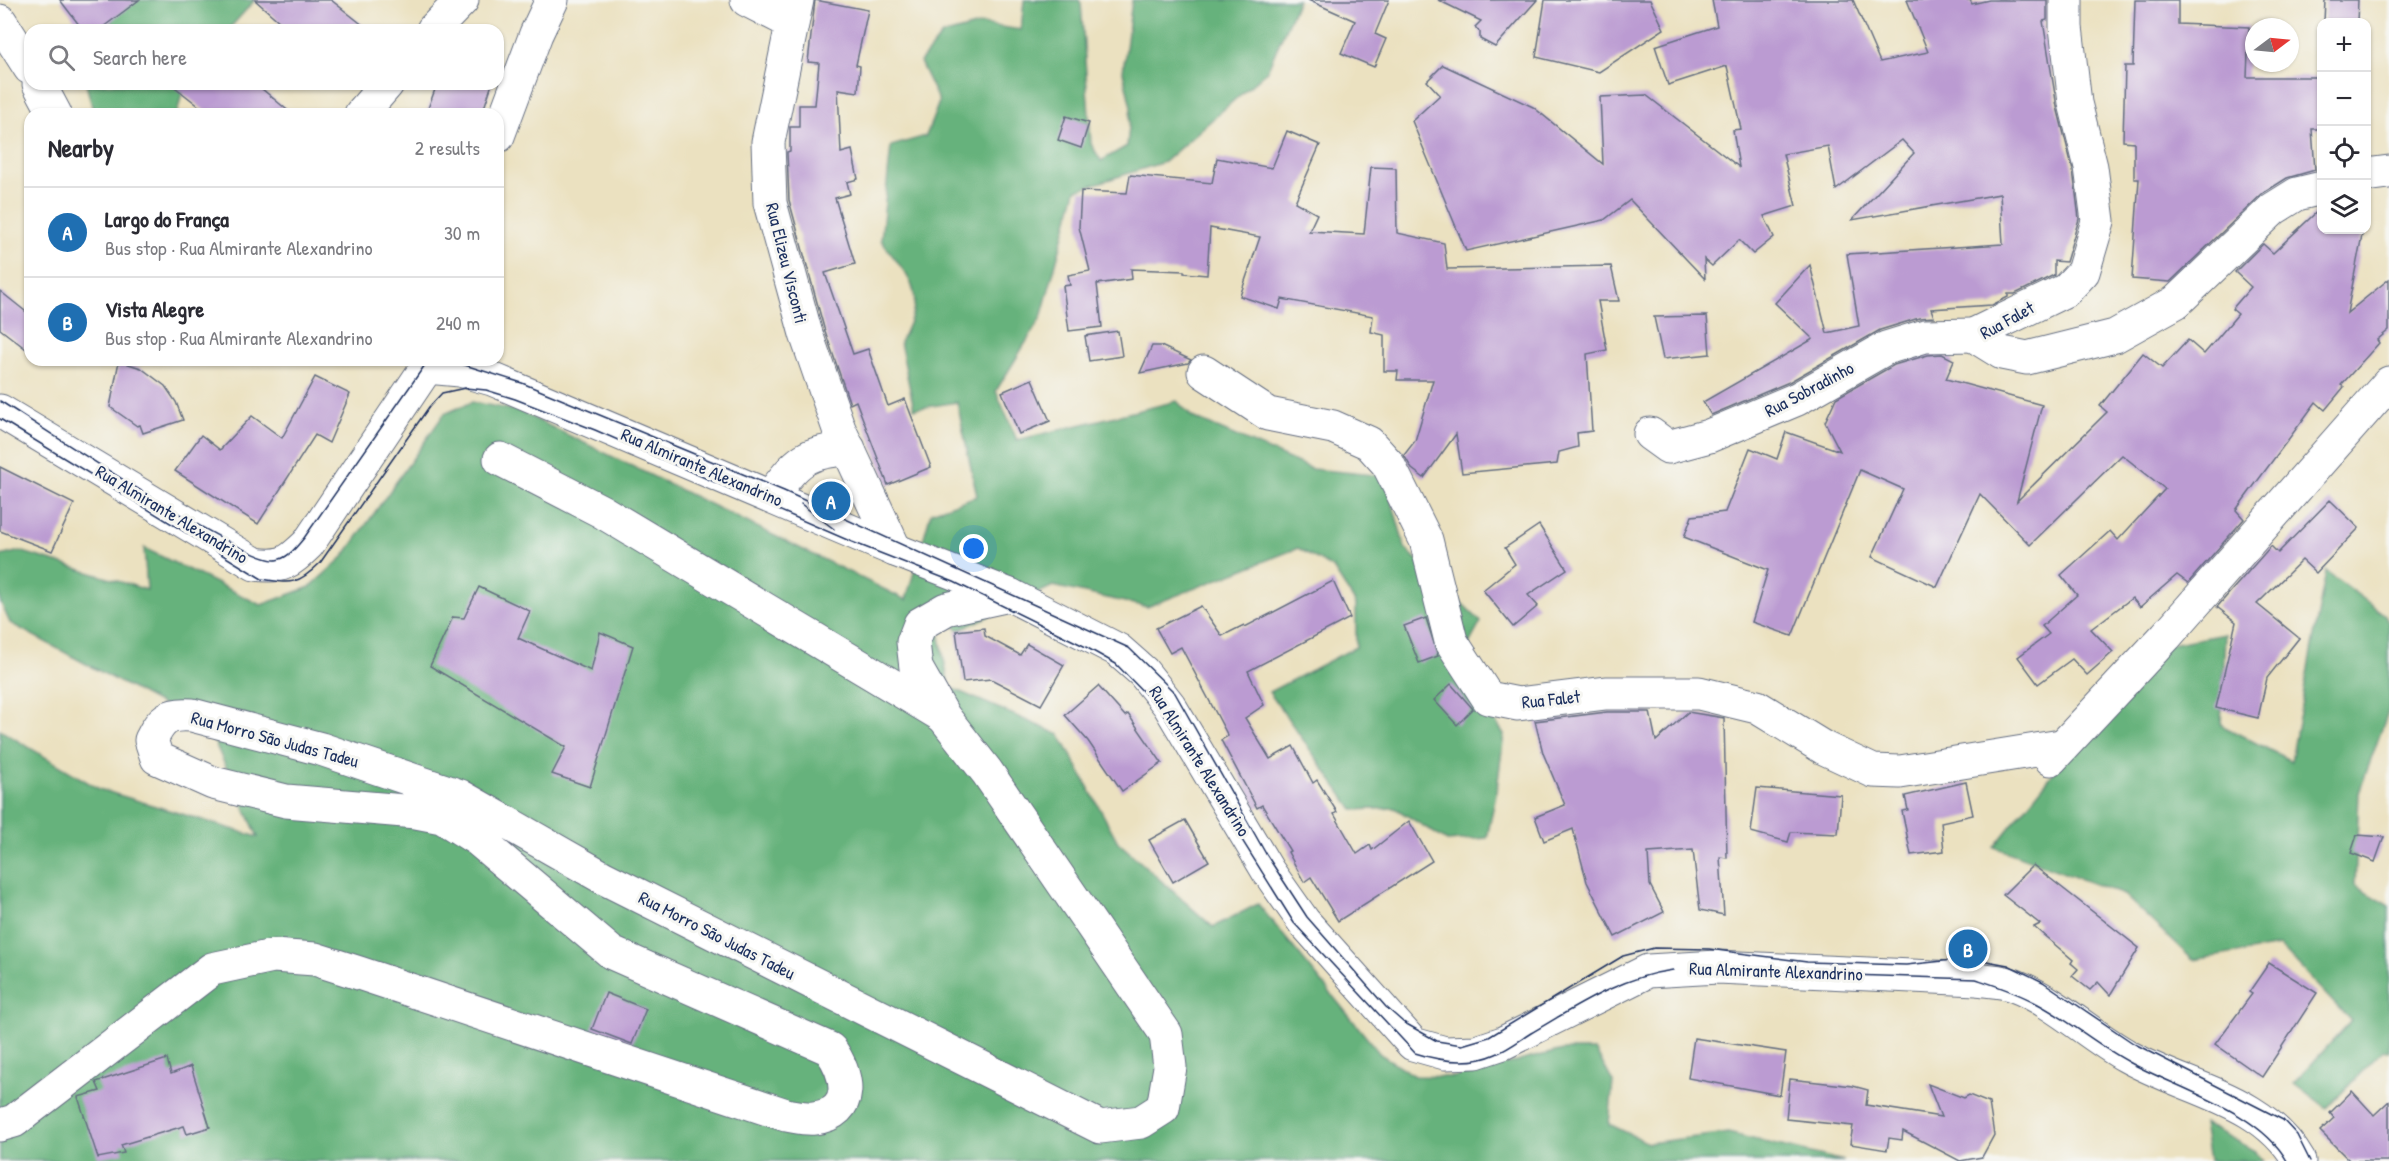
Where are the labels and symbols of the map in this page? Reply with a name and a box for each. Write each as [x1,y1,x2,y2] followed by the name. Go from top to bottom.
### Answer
[2245,18,2299,72] north arrow
[760,200,814,326] street label: Rua Elizeu Visconti
[1975,294,2039,345] street label: Rua Falet
[1760,355,1858,423] street label: Rua Sobradinho
[617,422,787,512] street label: Rua Almirante Alexandrino
[91,459,253,569] street label: Rua Almirante Alexandrino
[812,478,850,524] pin: A
[959,534,988,563] your location
[1143,681,1257,841] street label: Rua Almirante Alexandrino
[1521,683,1582,714] street label: Rua Falet
[189,705,361,773] street label: Rua Morro São Judas Tadeu
[635,885,799,985] street label: Rua Morro São Judas Tadeu
[1948,926,1988,972] pin: B
[1689,955,1863,987] street label: Rua Almirante Alexandrino

